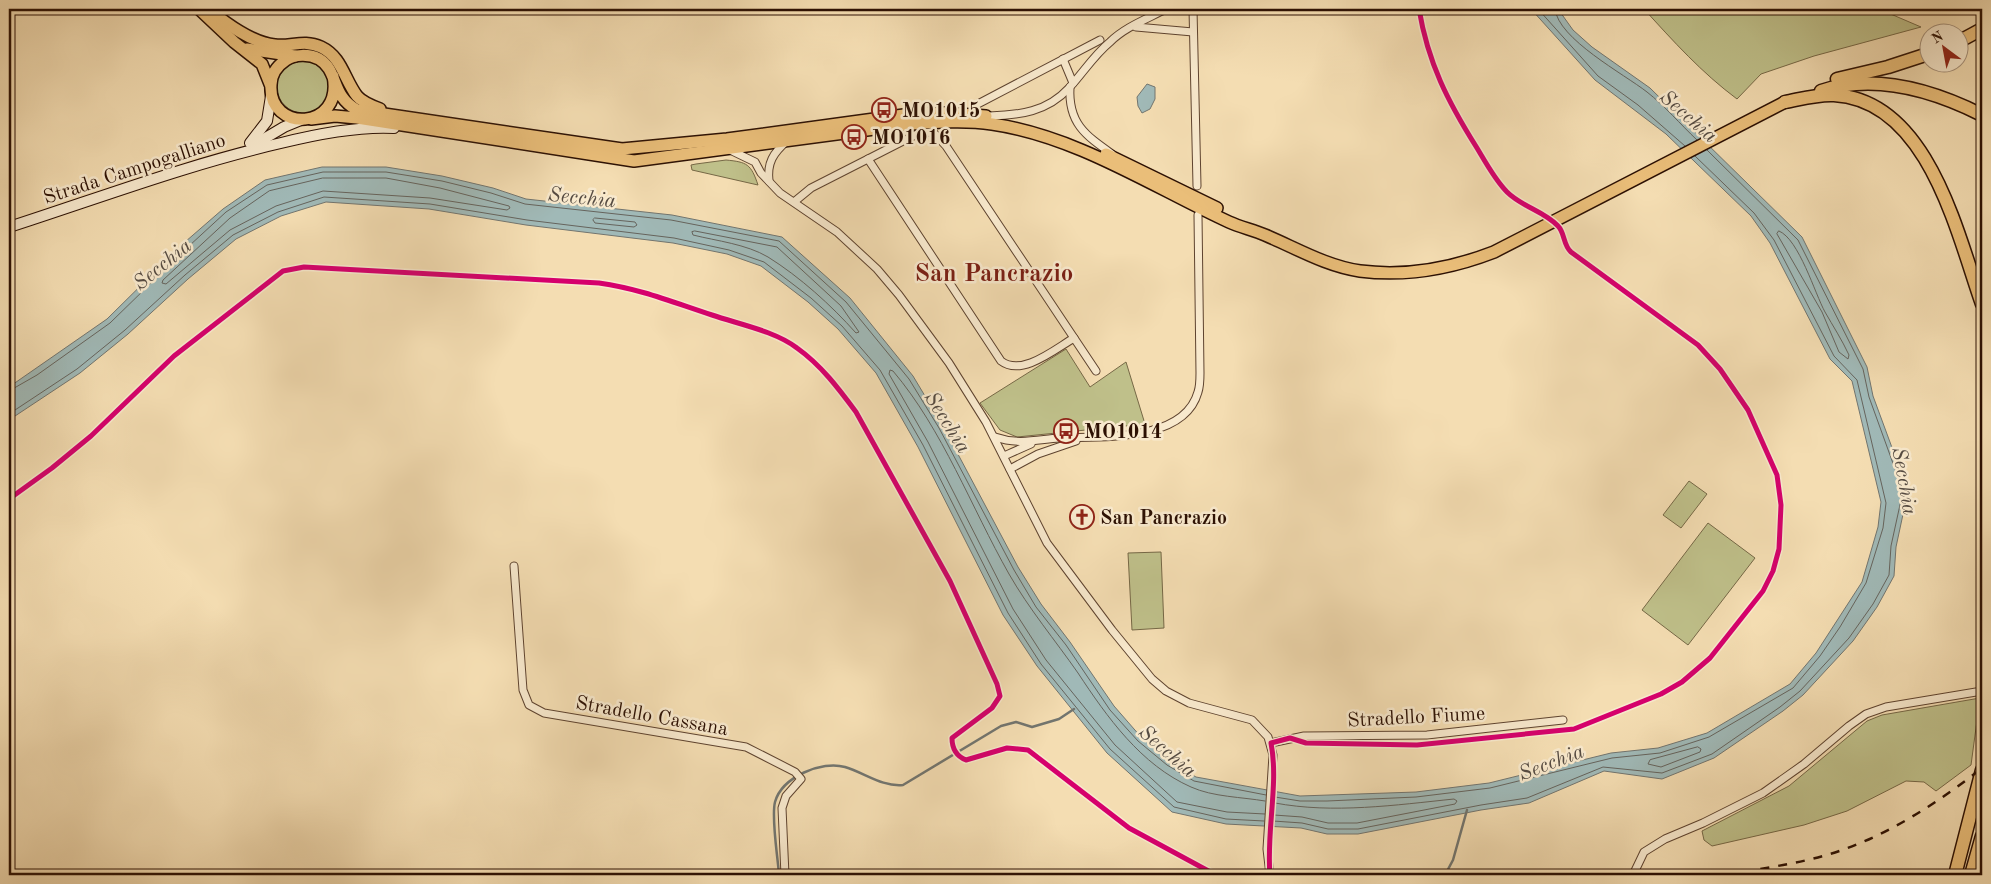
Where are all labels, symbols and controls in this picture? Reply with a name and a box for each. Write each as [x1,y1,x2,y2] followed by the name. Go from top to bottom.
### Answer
[1918,22,1968,72] north arrow
[1929,29,1946,47] text: N
[1655,87,1721,148] water label: Secchia
[871,97,897,123] bus stop icon: MO1015
[902,101,980,122] place label: MO1015
[841,124,867,150] bus stop icon: MO1016
[872,129,950,149] place label: MO1016
[41,131,228,209] street label: Strada Campogalliano
[547,184,617,213] water label: Secchia
[130,235,196,295] water label: Secchia
[915,262,1073,287] district label: San Pancrazio
[920,388,974,457] water label: Secchia
[1053,418,1079,444] bus stop icon: MO1014
[1084,423,1162,443] place label: MO1014
[1887,446,1920,517] water label: Secchia
[1069,504,1095,530] church icon: San Pancrazio
[1100,509,1227,529] place label: San Pancrazio
[574,694,730,740] street label: Stradello Cassana
[1347,704,1486,732] street label: Stradello Fiume
[1134,722,1200,783] water label: Secchia
[1516,741,1587,785] water label: Secchia

